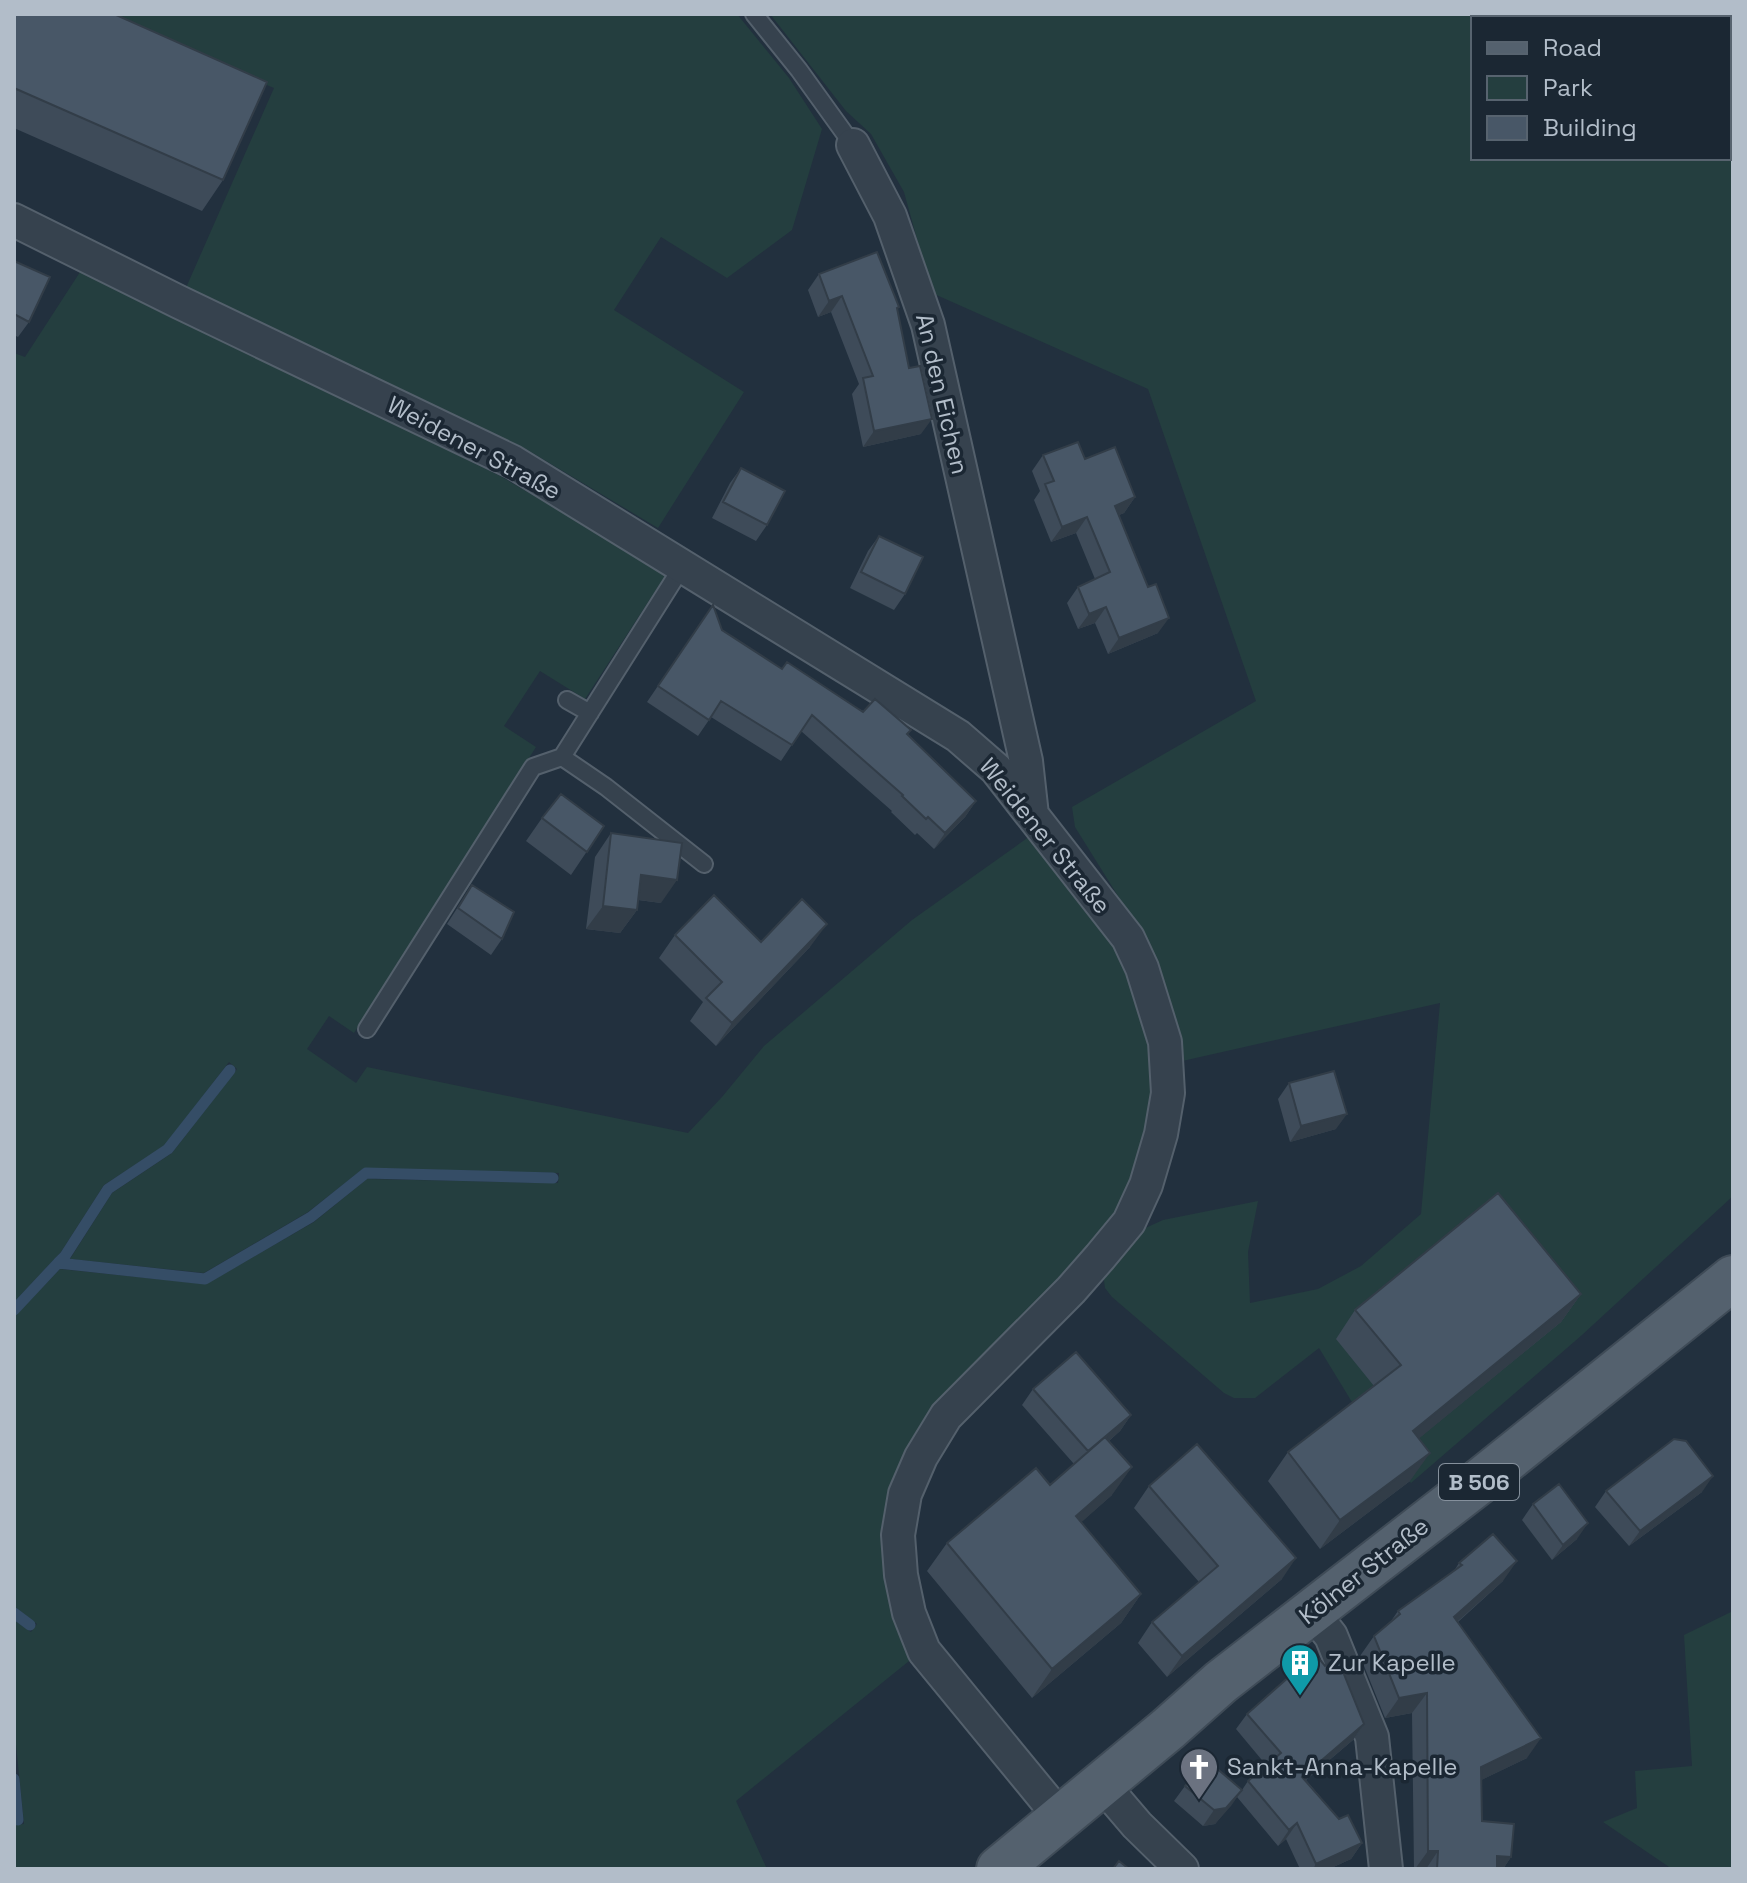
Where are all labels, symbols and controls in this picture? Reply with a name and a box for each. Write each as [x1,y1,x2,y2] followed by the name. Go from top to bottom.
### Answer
[1471,16,1731,160] legend
[1543,32,1602,63] text: Road
[1543,72,1593,103] text: Park
[1543,112,1637,143] text: Building
[909,311,976,477] street label: An den Eichen
[382,389,566,506] street label: Weidener Straße
[973,751,1118,920] street label: Weidener Straße
[1439,1464,1519,1500] road number: B 506
[1292,1510,1435,1631] street label: Kölner Straße
[1279,1642,1321,1697] building icon: Zur Kapelle
[1328,1647,1456,1678] place label: Zur Kapelle
[1178,1746,1220,1801] church icon: Sankt-Anna-Kapelle
[1227,1751,1458,1782] place label: Sankt-Anna-Kapelle

